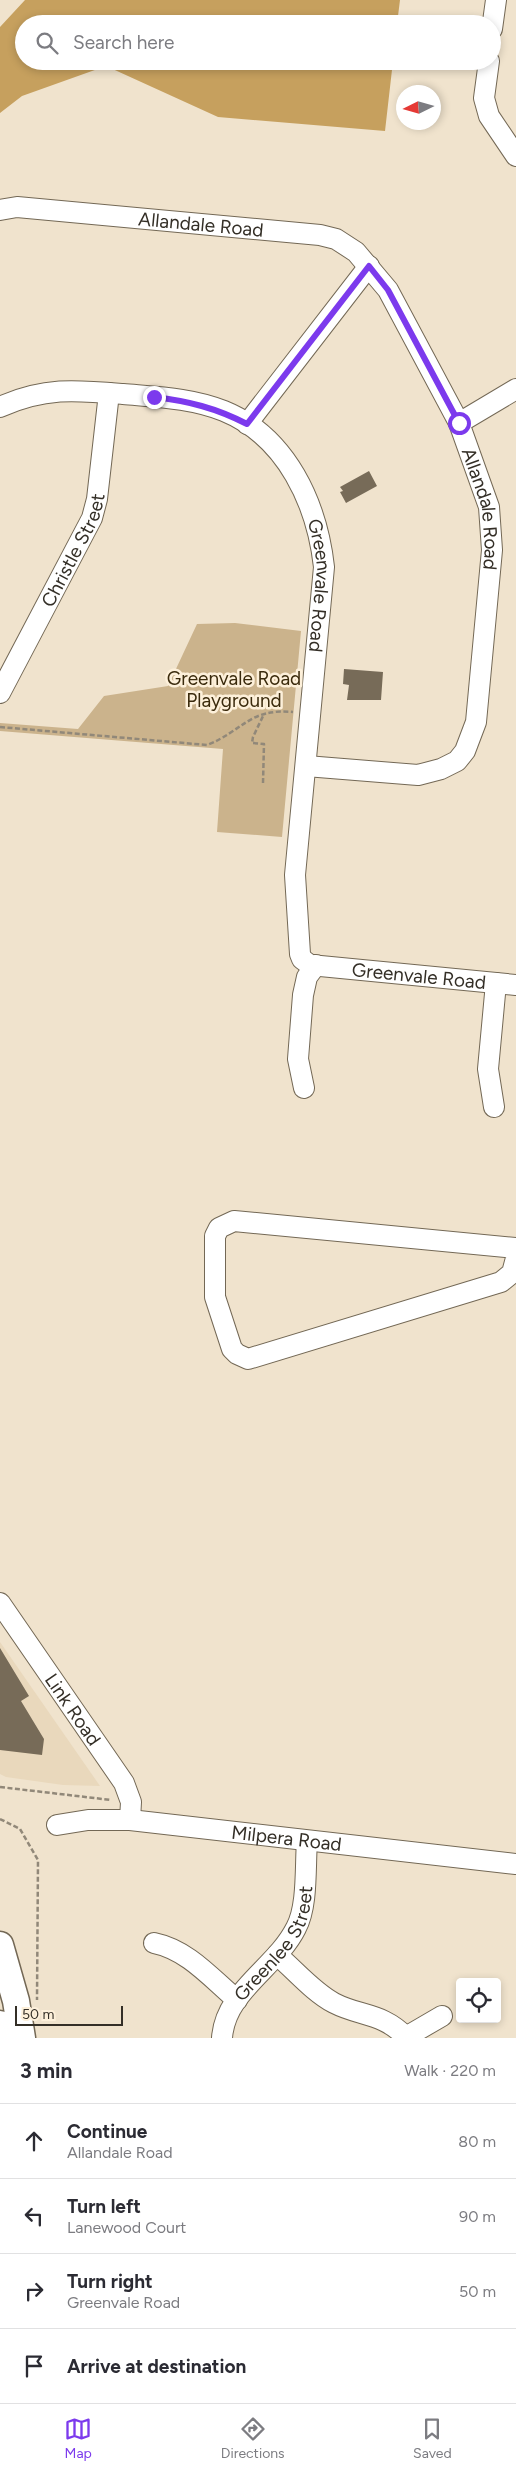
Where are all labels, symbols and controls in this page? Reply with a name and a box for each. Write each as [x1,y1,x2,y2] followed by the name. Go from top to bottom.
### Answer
[15,15,501,70] search box
[33,29,61,57] icon: search
[73,31,175,54] text: Search here
[396,85,441,130] north arrow
[137,207,264,241] street label: Allandale Road
[143,386,166,409] route end
[448,412,471,435] route start
[457,444,504,571] street label: Allandale Road
[36,492,109,611] street label: Christle Street
[303,516,336,653] street label: Greenvale Road
[167,667,301,712] park label: Greenvale Road Playground
[351,958,487,994] street label: Greenvale Road
[40,1669,106,1750] street label: Link Road
[230,1820,343,1856] street label: Milpera Road
[229,1885,317,2005] street label: Greenlee Street
[456,1978,501,2023] map controls
[456,1978,501,2023] button: locate
[15,2003,122,2026] scale bar
[22,2006,54,2023] text: 50 m
[20,2058,72,2083] text: 3 min
[404,2061,496,2080] text: Walk · 220 m
[67,2120,147,2143] text: Continue
[20,2127,48,2155] icon: ahead
[458,2132,496,2151] text: 80 m
[67,2143,173,2162] text: Allandale Road
[67,2195,141,2218] text: Turn left
[20,2202,48,2230] icon: left
[459,2207,496,2226] text: 90 m
[67,2218,186,2237] text: Lanewood Court
[67,2270,153,2293] text: Turn right
[20,2277,48,2305] icon: right
[459,2282,496,2301] text: 50 m
[67,2293,180,2312] text: Greenvale Road
[20,2352,48,2380] icon: arrive
[67,2355,246,2378] text: Arrive at destination
[64,2415,92,2462] tab: Map
[221,2415,285,2462] tab: Directions
[413,2415,452,2462] tab: Saved

